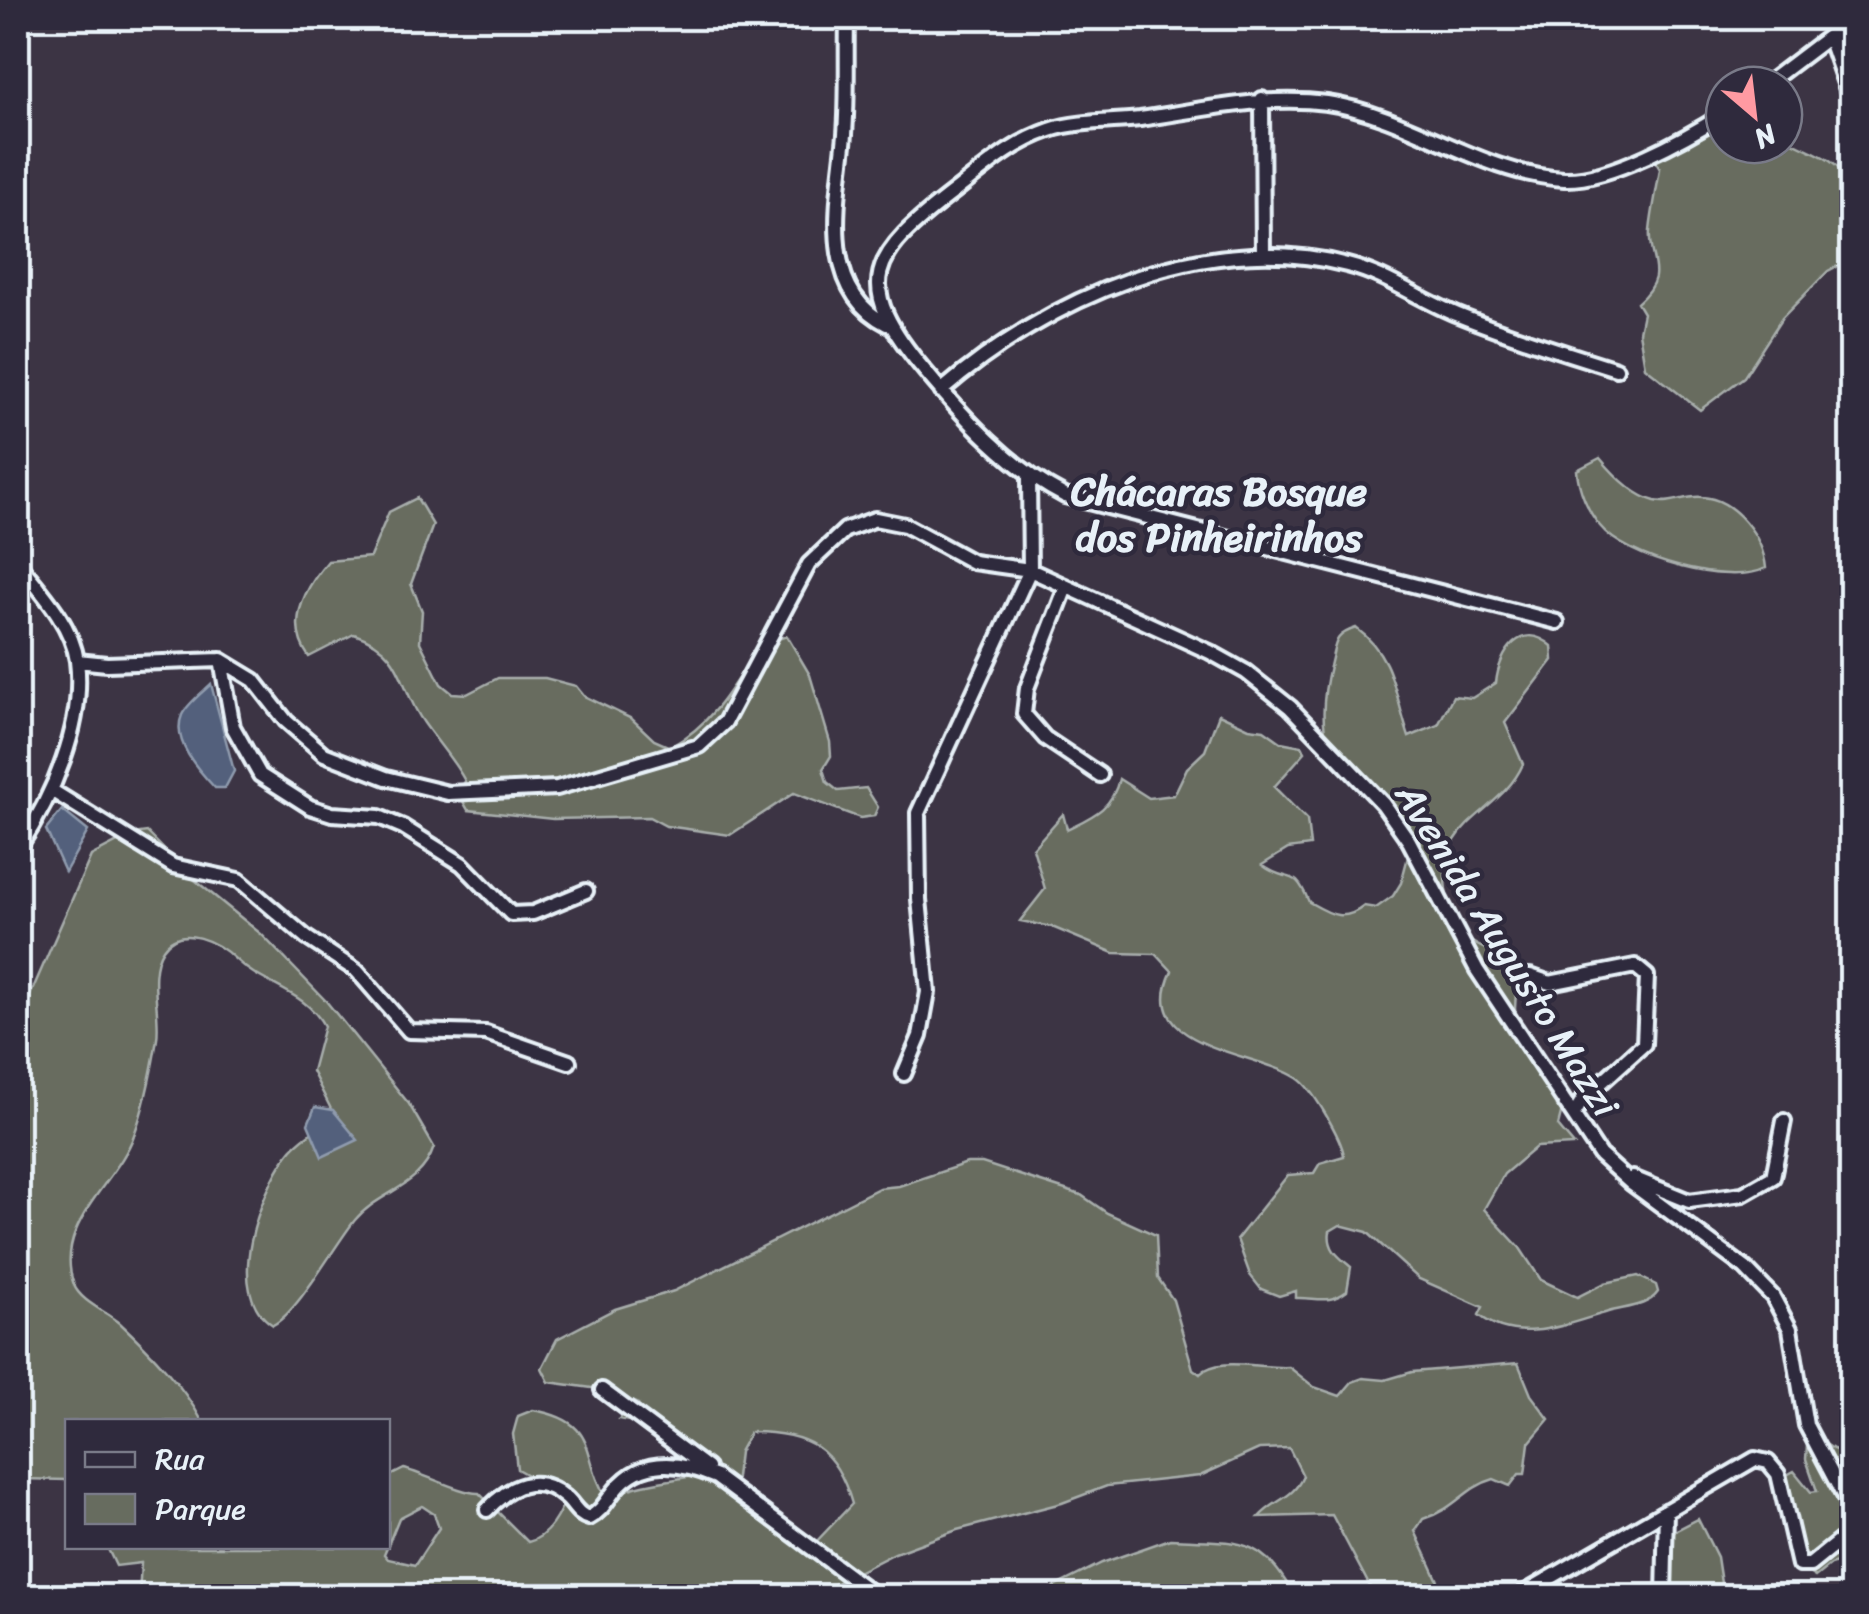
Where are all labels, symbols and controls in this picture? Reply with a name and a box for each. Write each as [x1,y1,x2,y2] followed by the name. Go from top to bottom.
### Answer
[1704,65,1804,165] north arrow
[1745,110,1786,163] text: N
[1070,456,1368,573] district label: Chácaras Bosque dos Pinheirinhos
[1376,768,1638,1132] street label: Avenida Augusto Mazzi
[65,1419,390,1549] legend
[155,1432,205,1486] text: Rua
[155,1482,246,1536] text: Parque

